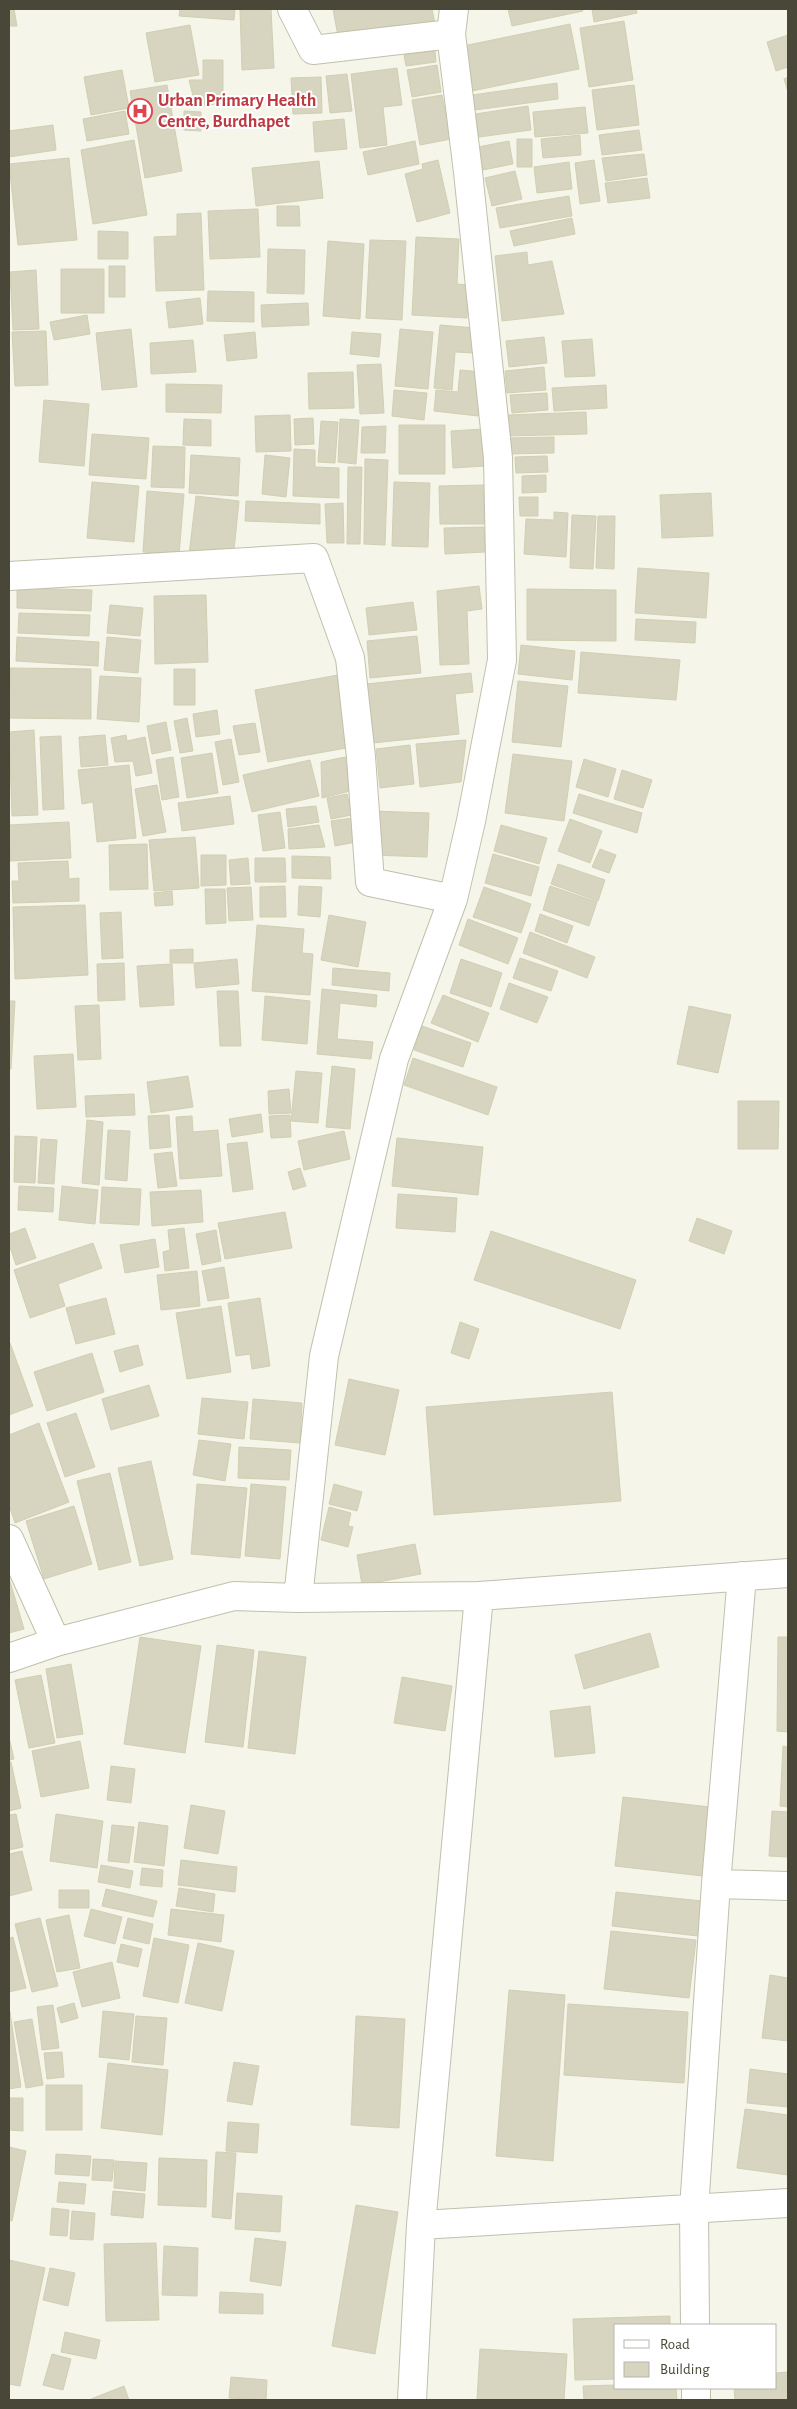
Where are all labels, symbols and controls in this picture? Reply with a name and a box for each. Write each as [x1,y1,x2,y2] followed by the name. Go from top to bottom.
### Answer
[158,92,316,131] place label: Urban Primary Health Centre, Burdhapet
[127,98,153,124] hospital icon: Urban Primary Health Centre, Burdhapet
[614,2324,777,2389] legend
[660,2337,690,2352] text: Road
[660,2362,710,2377] text: Building

